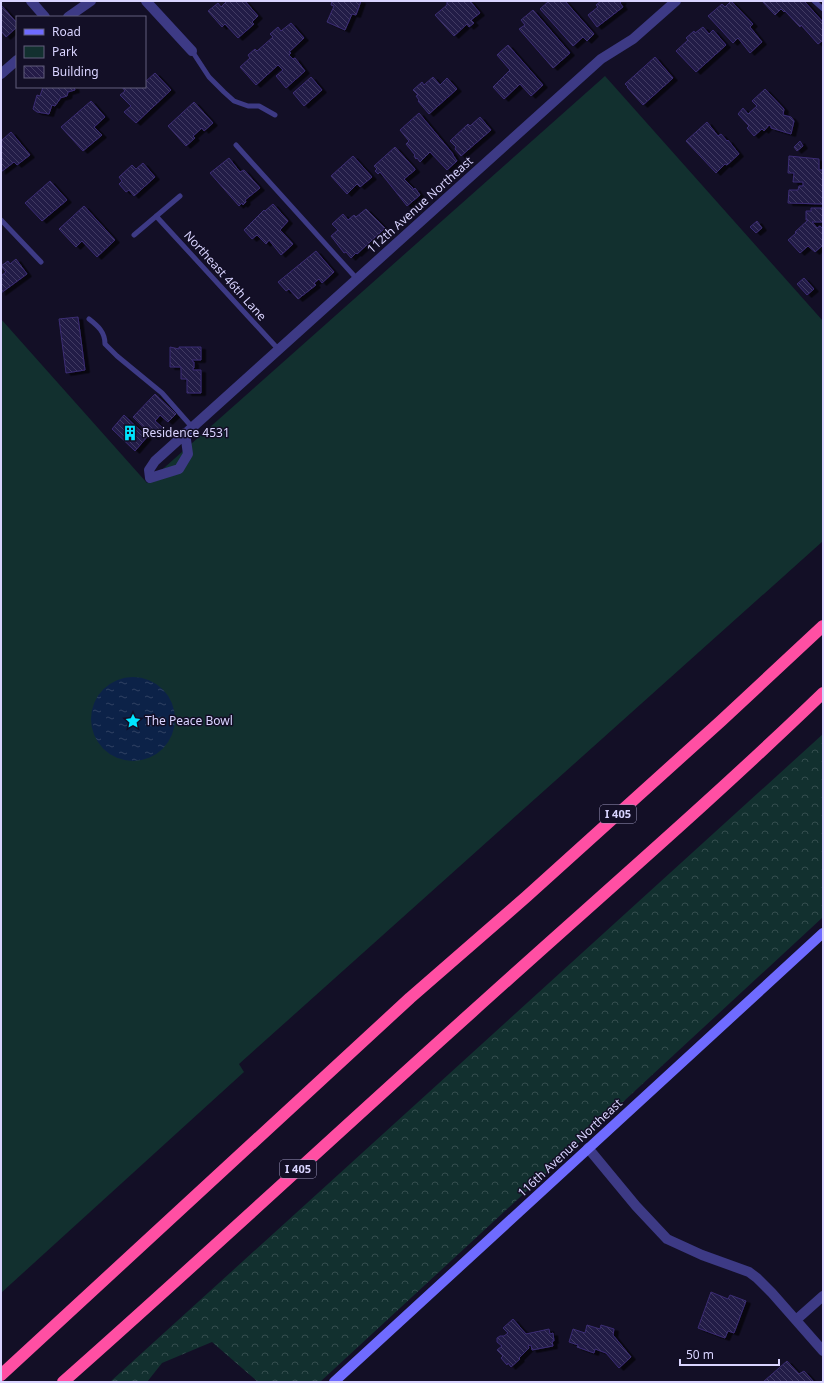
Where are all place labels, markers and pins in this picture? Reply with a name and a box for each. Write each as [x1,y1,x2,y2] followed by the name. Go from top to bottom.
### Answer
[121,424,139,442] building icon: Residence 4531
[142,424,230,441] place label: Residence 4531
[124,712,142,730] place icon: The Peace Bowl
[145,712,233,729] place label: The Peace Bowl

